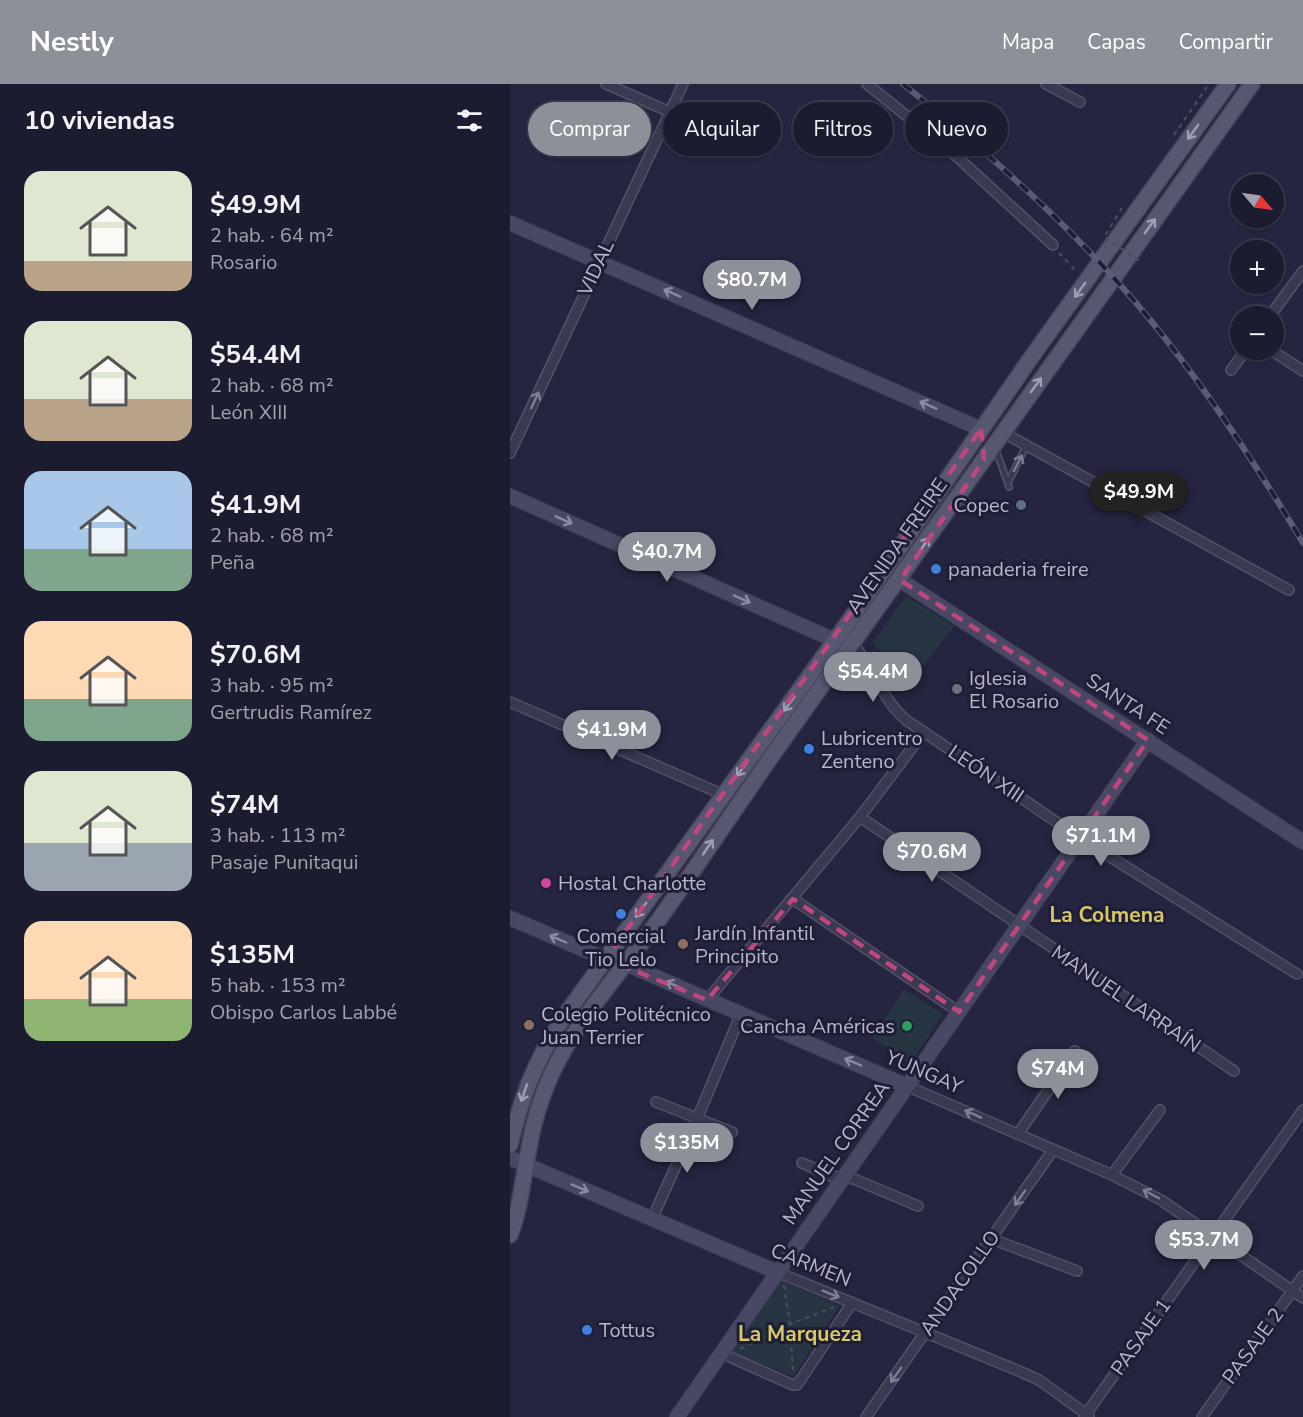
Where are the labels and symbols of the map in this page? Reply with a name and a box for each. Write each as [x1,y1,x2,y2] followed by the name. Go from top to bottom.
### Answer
[1187,123,1200,139] one-way arrow
[1230,174,1284,228] north arrow
[1144,219,1156,235] one-way arrow
[571,235,621,301] street label: VIDAL
[703,260,801,311] pin: $80.7M
[1074,281,1086,297] one-way arrow
[663,287,681,298] one-way arrow
[1030,377,1043,393] one-way arrow
[529,392,541,410] one-way arrow
[919,399,937,411] one-way arrow
[1012,455,1024,473] one-way arrow
[1090,472,1188,523] pin: $49.9M
[840,473,954,619] street label: AVENIDA FREIRE
[954,492,1009,519] place label: Copec
[1014,498,1028,512] marker: Copec
[554,515,572,526] one-way arrow
[618,532,716,583] pin: $40.7M
[918,537,930,554] one-way arrow
[948,556,1089,583] place label: panaderia freire
[929,562,943,576] marker: panaderia freire
[732,594,751,605] one-way arrow
[824,652,922,703] pin: $54.4M
[969,665,1059,715] place label: Iglesia El Rosario
[1081,667,1175,741] street label: SANTA FE
[950,682,964,696] marker: Iglesia El Rosario
[783,696,795,712] one-way arrow
[563,710,661,761] pin: $41.9M
[821,725,923,775] place label: Lubricentro Zenteno
[943,739,1029,809] street label: LEÓN XIII
[802,742,816,756] marker: Lubricentro Zenteno
[736,760,749,776] one-way arrow
[1052,816,1150,867] pin: $71.1M
[883,832,981,883] pin: $70.6M
[701,839,714,856] one-way arrow
[558,870,706,897] place label: Hostal Charlotte
[539,876,553,890] marker: Hostal Charlotte
[1050,901,1164,929] district label: La Colmena
[635,902,647,918] one-way arrow
[614,907,628,921] marker: Comercial Tio Lelo
[694,920,815,970] place label: Jardín Infantil Principito
[576,923,666,973] place label: Comercial Tio Lelo
[549,933,568,944] one-way arrow
[676,937,690,951] marker: Jardín Infantil Principito
[1046,939,1206,1059] street label: MANUEL LARRAÍN
[666,979,684,991] one-way arrow
[540,1001,711,1051] place label: Colegio Politécnico Juan Terrier
[740,1013,895,1040] place label: Cancha Américas
[522,1018,536,1032] marker: Colegio Politécnico Juan Terrier
[900,1019,914,1033] marker: Cancha Américas
[881,1043,968,1101] street label: YUNGAY
[1022,1049,1094,1100] pin: $74M
[845,1056,863,1068] one-way arrow
[776,1075,896,1230] street label: MANUEL CORREA
[518,1083,529,1102] one-way arrow
[964,1108,982,1119] one-way arrow
[645,1123,729,1174] pin: $135M
[570,1183,589,1194] one-way arrow
[1142,1188,1160,1200] one-way arrow
[1014,1189,1026,1206] one-way arrow
[1155,1220,1253,1271] pin: $53.7M
[914,1225,1006,1341] street label: ANDACOLLO
[767,1237,855,1293] street label: CARMEN
[822,1289,840,1300] one-way arrow
[1105,1293,1177,1381] street label: PASAJE 1
[1216,1302,1290,1390] street label: PASAJE 2
[599,1317,655,1344] place label: Tottus
[738,1320,862,1348] district label: La Marqueza
[580,1323,594,1337] marker: Tottus
[890,1366,902,1382] one-way arrow

